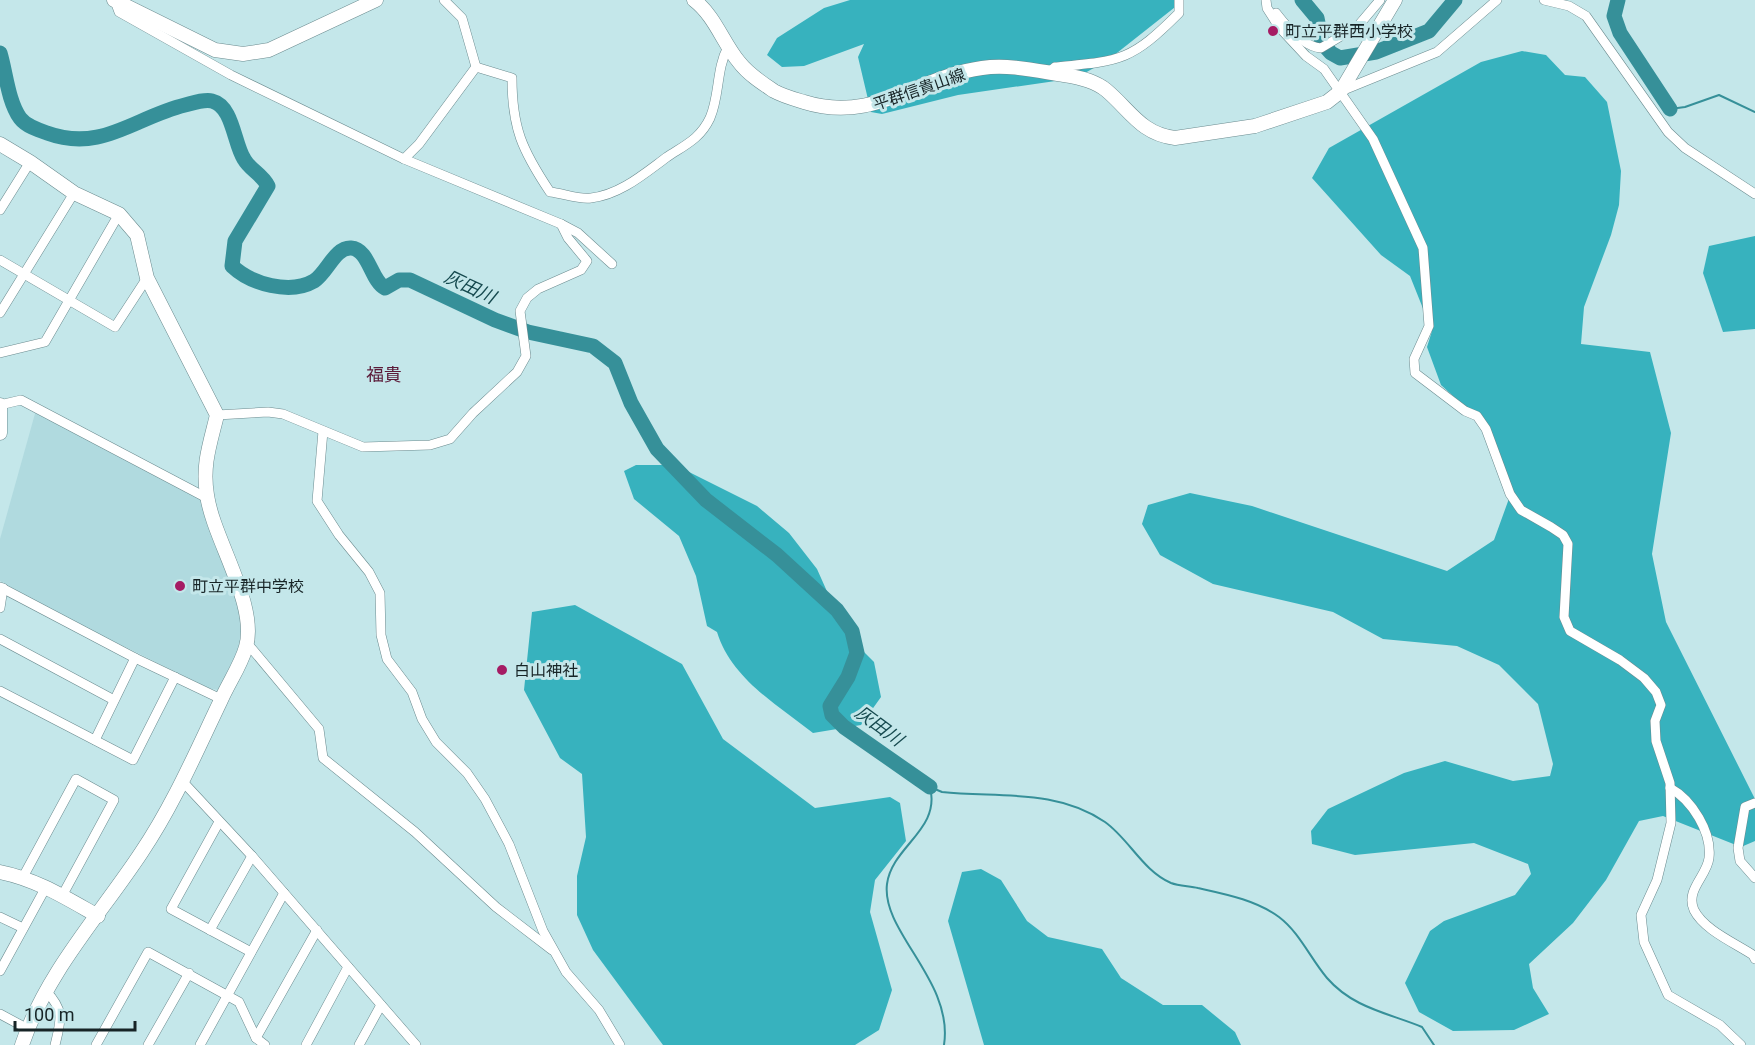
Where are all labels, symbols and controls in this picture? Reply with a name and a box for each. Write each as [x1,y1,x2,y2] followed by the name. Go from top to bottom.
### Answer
[1285,22,1413,41] place label: 町立平群西小学校
[1266,24,1280,38] marker: 町立平群西小学校
[871,65,968,114] street label: 平群信貴山線
[441,266,501,308] water label: 灰田川
[366,364,402,385] district label: 福貴
[192,577,304,596] place label: 町立平群中学校
[173,579,187,593] marker: 町立平群中学校
[514,661,578,680] place label: 白山神社
[495,663,509,677] marker: 白山神社
[851,701,909,751] water label: 灰田川
[15,994,135,1032] scale bar
[24,1004,75,1025] text: 100 m

